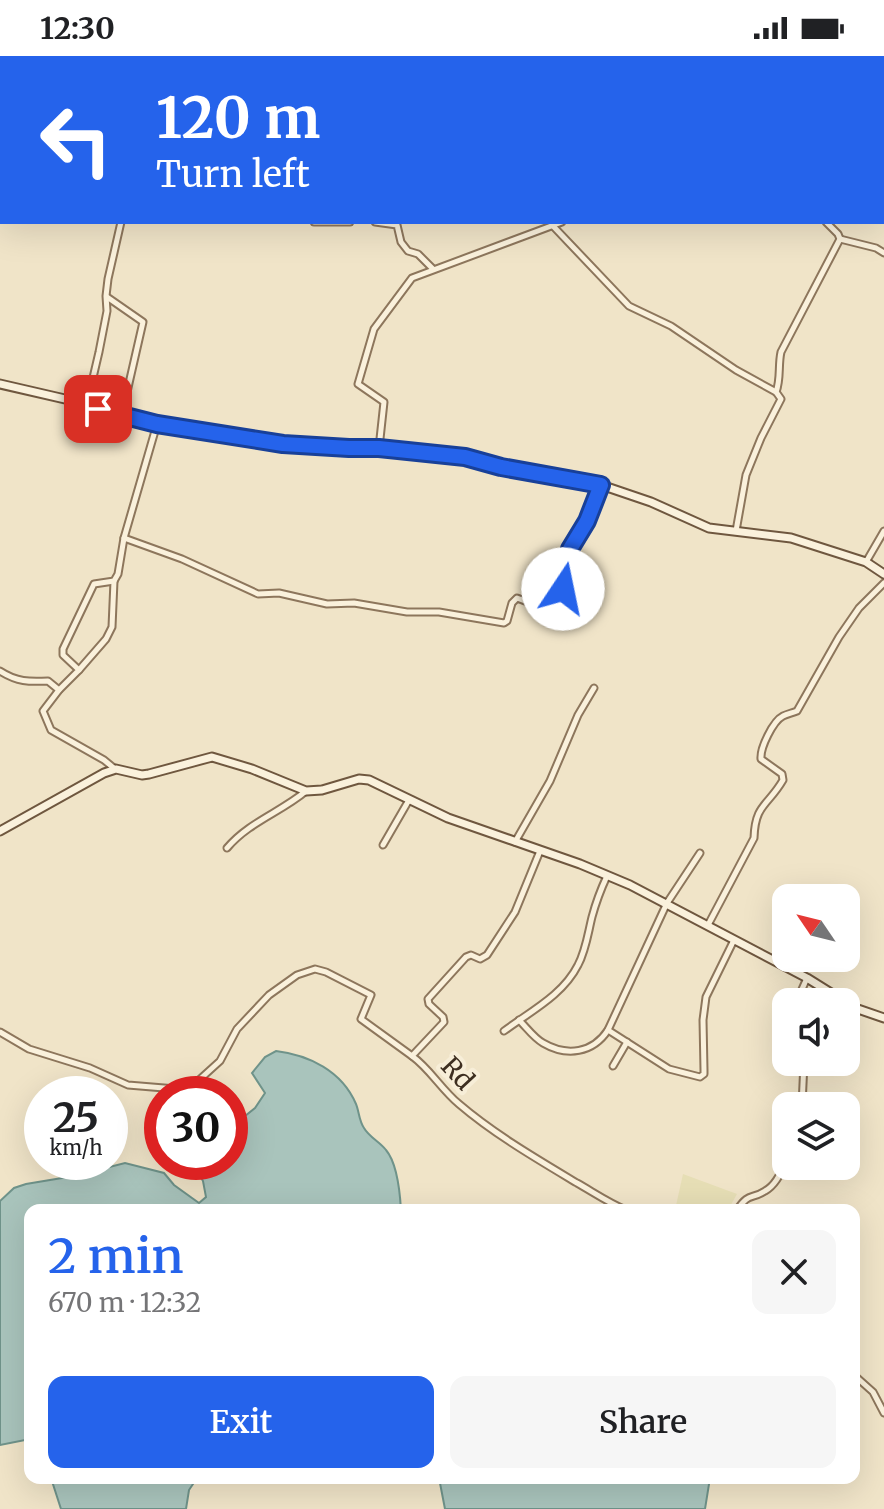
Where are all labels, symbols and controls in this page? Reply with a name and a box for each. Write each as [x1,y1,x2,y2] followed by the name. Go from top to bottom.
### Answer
[40,9,115,47] text: 12:30
[156,83,320,153] text: 120 m
[24,88,128,192] icon: left
[156,152,310,197] text: Turn left
[64,375,132,443] pin
[76,387,120,431] icon: arrive
[521,547,605,631] position arrow
[772,884,860,972] north arrow
[772,884,860,1180] map controls
[772,988,860,1076] button: sound
[434,1049,482,1097] street label: Rd
[144,1076,248,1180] speed limit sign: 30
[772,1092,860,1180] button: layers
[53,1093,99,1143] text: 25
[50,1135,102,1160] text: km/h
[48,1226,184,1286] text: 2 min
[752,1230,836,1314] button: close
[48,1286,201,1319] text: 670 m · 12:32
[48,1376,434,1468] button: Exit
[450,1376,836,1468] button: Share

